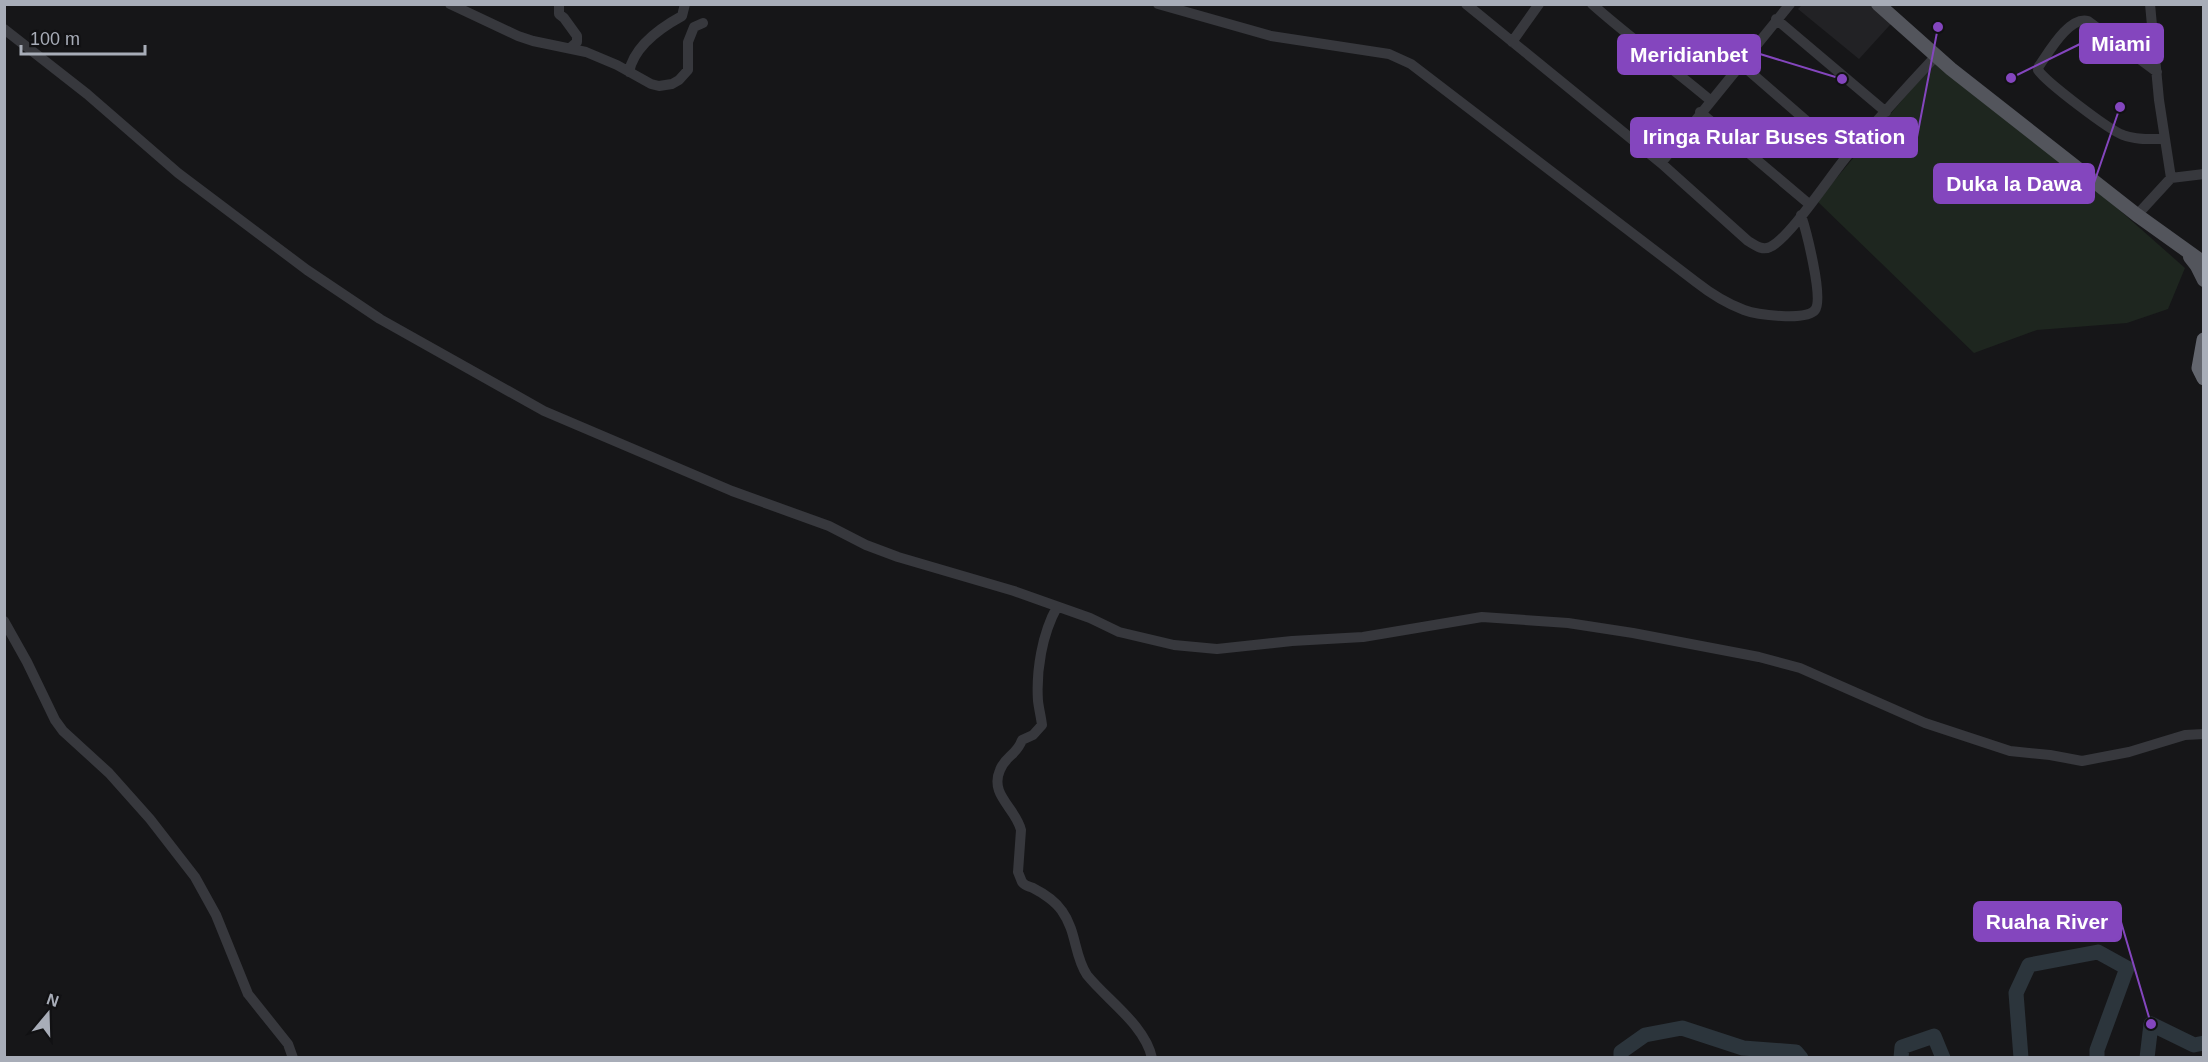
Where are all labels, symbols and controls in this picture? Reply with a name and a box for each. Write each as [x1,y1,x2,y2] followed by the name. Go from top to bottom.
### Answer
[21,18,146,56] scale bar
[2080,24,2163,63] callout: Miami
[30,29,80,49] text: 100 m
[2091,32,2151,55] text: Miami
[1618,35,1760,74] callout: Meridianbet
[1630,43,1748,66] text: Meridianbet
[1631,118,1917,157] callout: Iringa Rular Buses Station
[1643,125,1905,148] text: Iringa Rular Buses Station
[1934,164,2094,203] callout: Duka la Dawa
[1946,172,2082,195] text: Duka la Dawa
[1974,902,2121,941] callout: Ruaha River
[1986,910,2108,933] text: Ruaha River
[18,984,78,1044] north arrow
[44,990,61,1010] text: N

